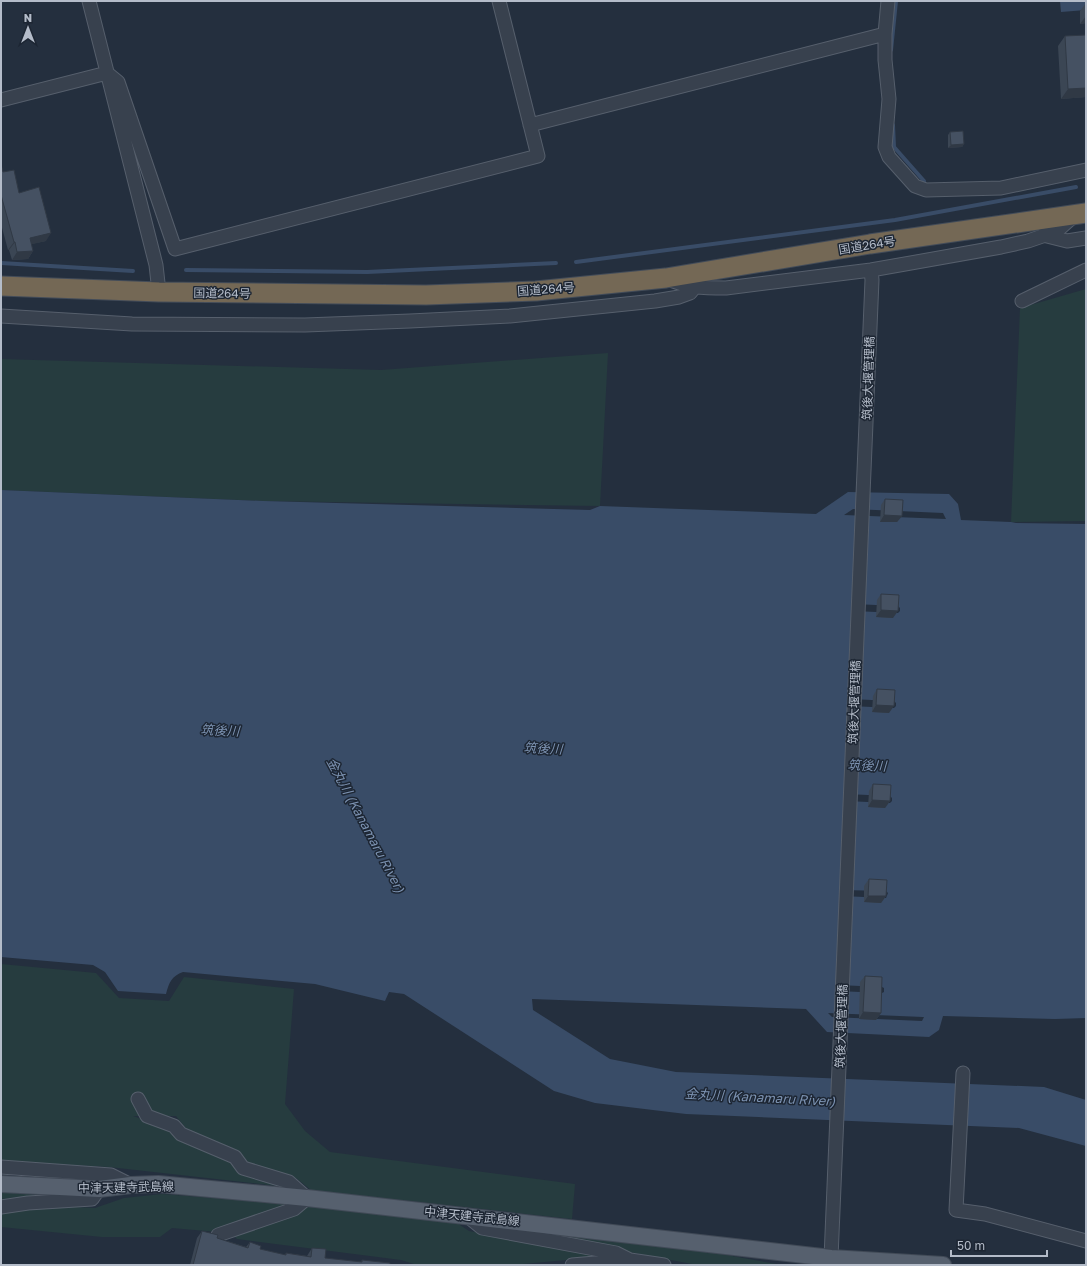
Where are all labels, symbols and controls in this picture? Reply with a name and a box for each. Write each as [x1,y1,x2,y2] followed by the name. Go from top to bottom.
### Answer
[8,8,48,48] north arrow
[24,11,32,24] text: N
[837,233,897,257] street label: 国道264号
[517,280,575,298] street label: 国道264号
[193,285,251,301] street label: 国道264号
[859,336,877,420] street label: 筑後大堰管理橋
[845,660,863,744] street label: 筑後大堰管理橋
[200,721,242,739] water label: 筑後川
[523,739,565,757] water label: 筑後川
[324,755,408,895] water label: 金丸川 (Kanamaru River)
[847,756,889,774] water label: 筑後川
[832,984,850,1068] street label: 筑後大堰管理橋
[684,1085,836,1109] water label: 金丸川 (Kanamaru River)
[78,1179,174,1195] street label: 中津天建寺武島線
[423,1204,521,1228] street label: 中津天建寺武島線
[951,1232,1047,1258] scale bar
[957,1238,985,1253] text: 50 m

